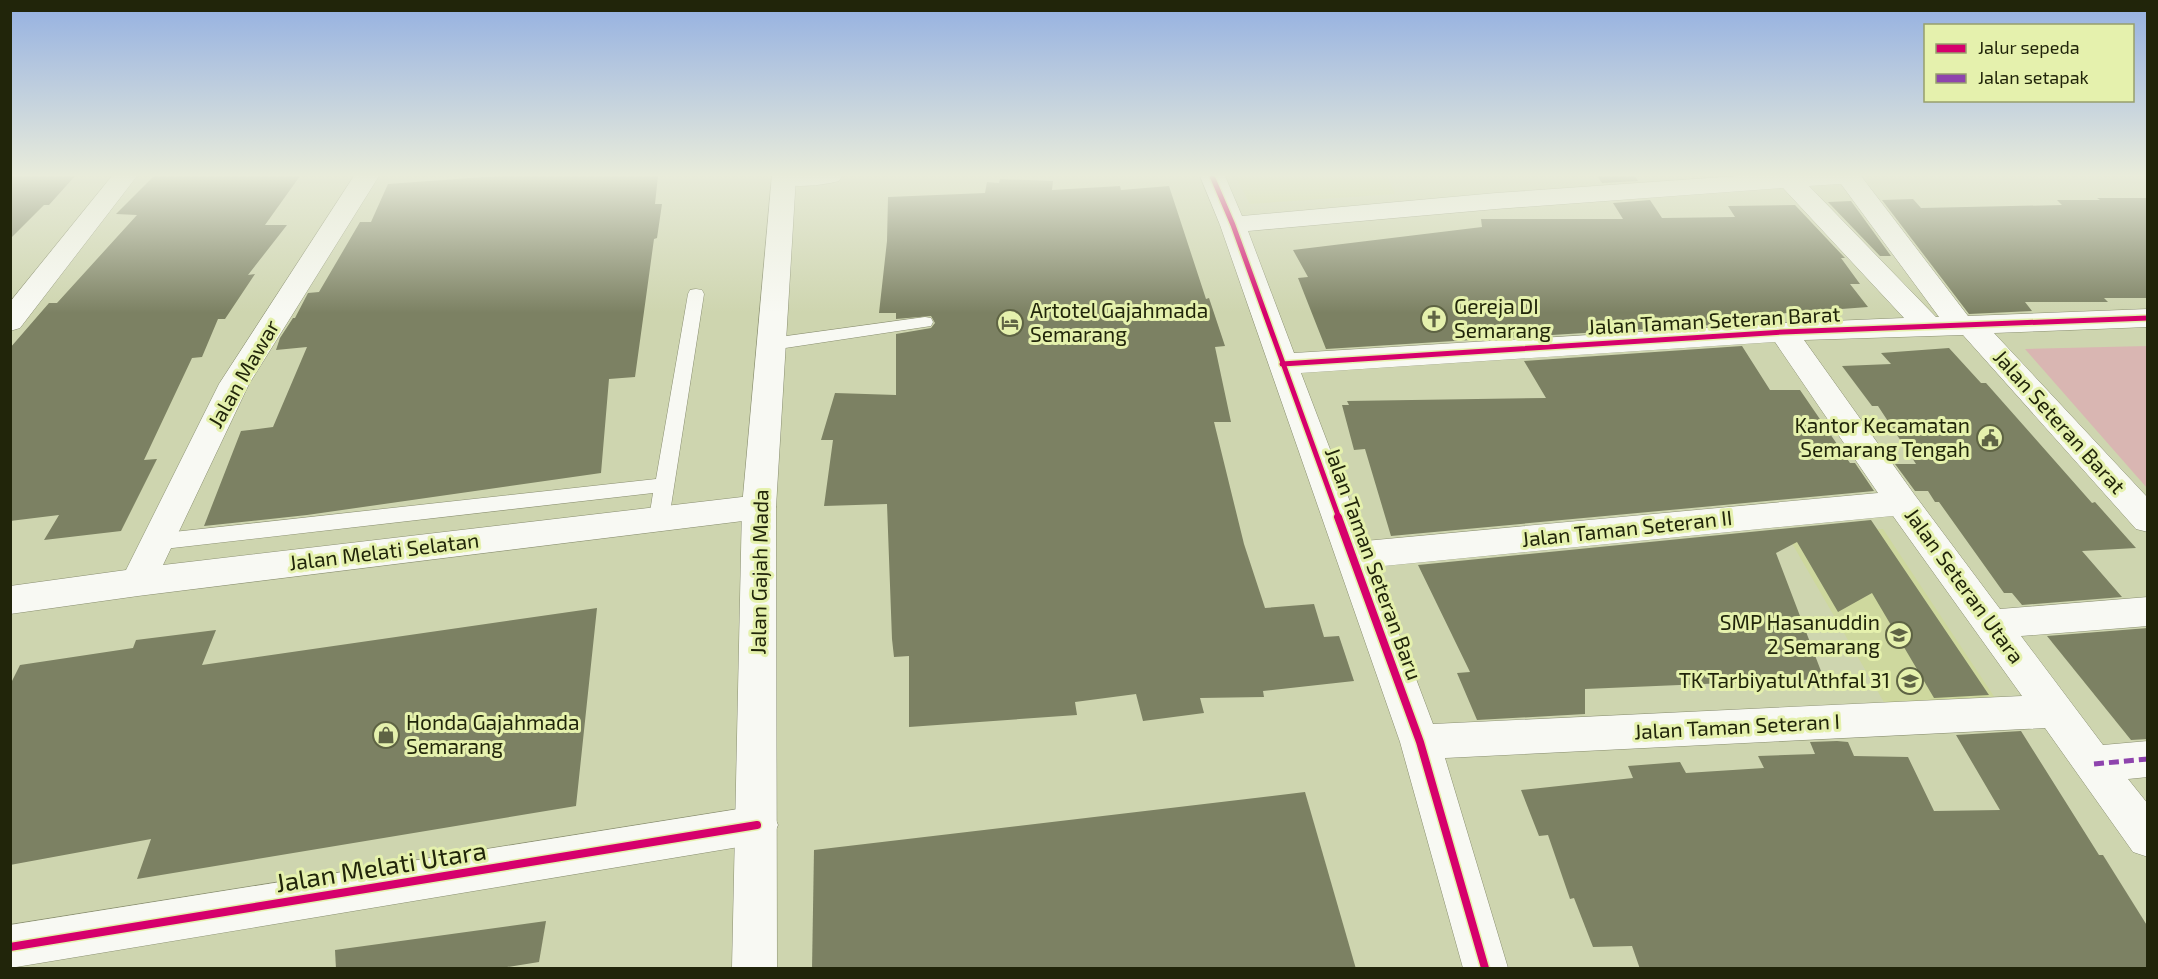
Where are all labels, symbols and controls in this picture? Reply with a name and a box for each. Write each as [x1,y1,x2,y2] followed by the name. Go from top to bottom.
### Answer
[1924,24,2134,102] legend
[1978,36,2080,58] text: Jalur sepeda
[1978,66,2089,88] text: Jalan setapak
[1454,293,1551,342] place label: Gereja DI Semarang
[1030,297,1208,346] place label: Artotel Gajahmada Semarang
[1587,300,1841,339] street label: Jalan Taman Seteran Barat
[1419,304,1449,334] church icon: Gereja DI Semarang
[995,308,1025,338] hotel icon: Artotel Gajahmada Semarang
[202,314,284,432] street label: Jalan Mawar
[1989,344,2131,498] street label: Jalan Seteran Barat
[1794,412,1970,461] place label: Kantor Kecamatan Semarang Tengah
[1975,423,2005,453] public building icon: Kantor Kecamatan Semarang Tengah
[1321,444,1428,683] street label: Jalan Taman Seteran Baru
[745,489,773,655] street label: Jalan Gajah Mada
[1900,503,2030,668] street label: Jalan Seteran Utara
[1520,504,1733,551] street label: Jalan Taman Seteran II
[287,526,480,575] street label: Jalan Melati Selatan
[1720,609,1880,658] place label: SMP Hasanuddin 2 Semarang
[1884,620,1914,650] school or university icon: SMP Hasanuddin 2 Semarang
[1895,666,1925,696] school or university icon: TK Tarbiyatul Athfal 31
[1679,667,1890,692] place label: TK Tarbiyatul Athfal 31
[1633,708,1840,743] street label: Jalan Taman Seteran I
[406,709,580,758] place label: Honda Gajahmada Semarang
[371,720,401,750] shop icon: Honda Gajahmada Semarang
[273,834,488,897] street label: Jalan Melati Utara

